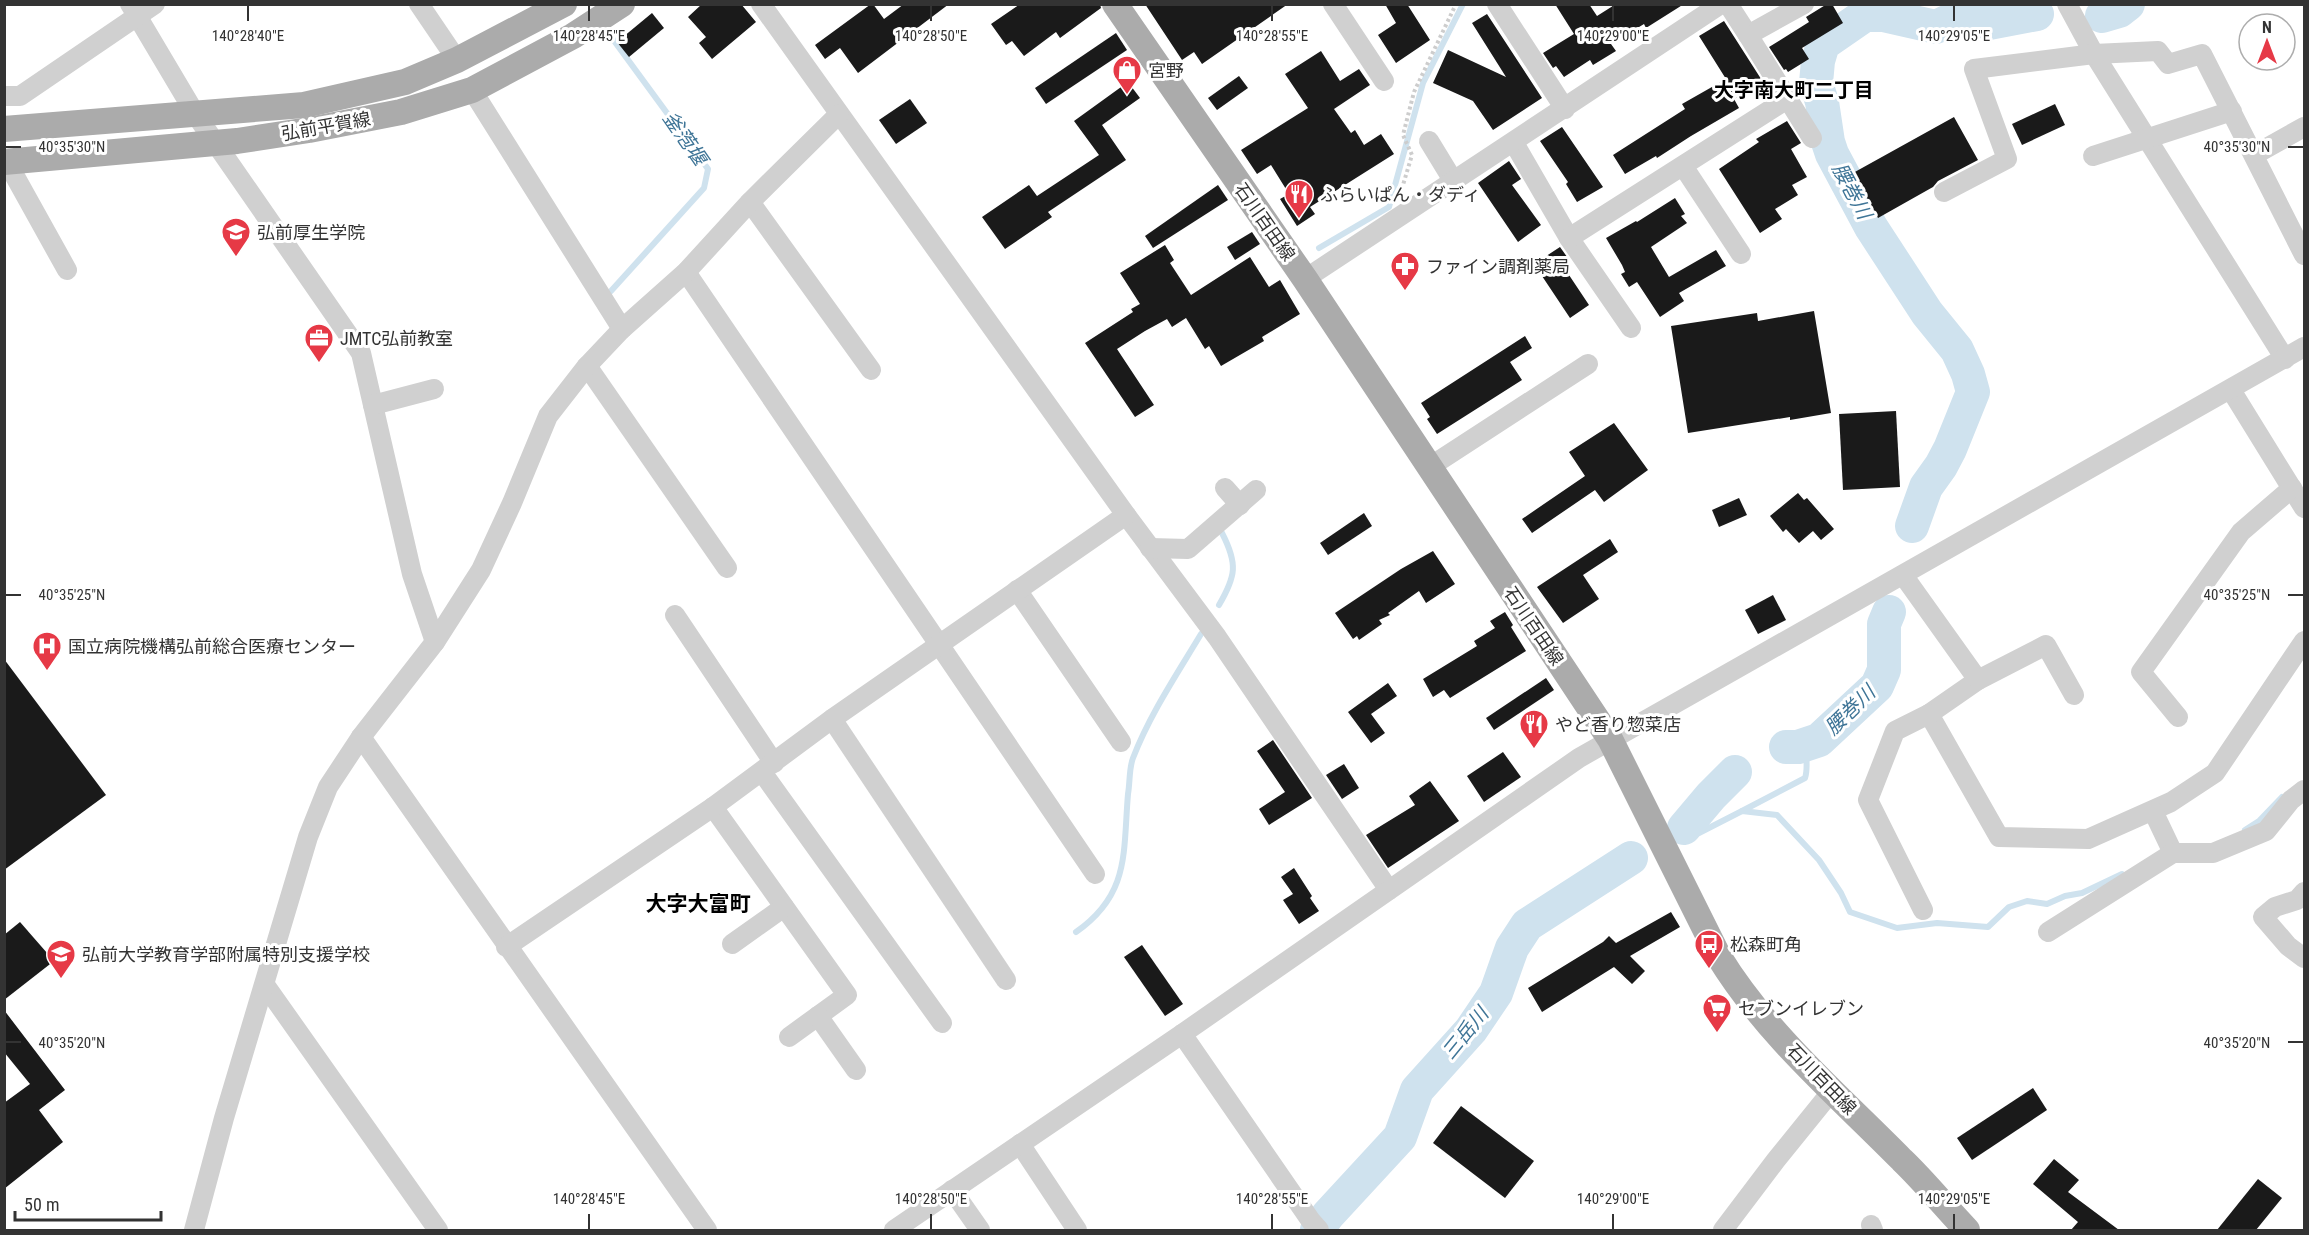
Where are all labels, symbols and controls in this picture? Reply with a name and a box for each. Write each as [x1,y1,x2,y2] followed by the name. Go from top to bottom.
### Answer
[2237,12,2297,72] north arrow
[2262,18,2272,37] text: N
[212,27,284,45] text: 140°28'40"E
[553,27,625,45] text: 140°28'45"E
[895,27,967,45] text: 140°28'50"E
[1236,27,1308,45] text: 140°28'55"E
[1577,27,1649,45] text: 140°29'00"E
[1918,27,1990,45] text: 140°29'05"E
[1111,54,1143,96] shop icon: 宮野
[1148,60,1184,81] place label: 宮野
[1714,78,1874,102] district label: 大字南大町二丁目
[658,107,714,173] water label: 釜萢堰
[280,108,372,144] street label: 弘前平賀線
[39,138,105,156] text: 40°35'30"N
[2204,138,2270,156] text: 40°35'30"N
[1827,159,1878,225] water label: 腰巻川
[1283,178,1315,220] restaurant icon: ふらいぱん・ダディ
[1231,179,1299,265] street label: 石川百田線
[1320,184,1481,205] place label: ふらいぱん・ダディ
[220,216,252,258] school or university icon: 弘前厚生学院
[257,222,365,243] place label: 弘前厚生学院
[1389,250,1421,292] pharmacy icon: ファイン調剤薬局
[1426,256,1570,277] place label: ファイン調剤薬局
[303,322,335,364] office icon: JMTC弘前教室
[340,328,453,349] place label: JMTC弘前教室
[1500,583,1568,669] street label: 石川百田線
[39,586,105,604] text: 40°35'25"N
[2204,586,2270,604] text: 40°35'25"N
[31,630,63,672] hospital icon: 国立病院機構弘前総合医療センター
[68,636,356,657] place label: 国立病院機構弘前総合医療センター
[1820,679,1881,739] water label: 腰巻川
[1518,708,1550,750] restaurant icon: やど香り惣菜店
[1555,714,1681,735] place label: やど香り惣菜店
[646,892,751,916] district label: 大字大富町
[1693,928,1725,970] bus stop icon: 松森町角
[1730,934,1802,955] place label: 松森町角
[45,938,77,980] school or university icon: 弘前大学教育学部附属特別支援学校
[82,944,370,965] place label: 弘前大学教育学部附属特別支援学校
[1701,992,1733,1034] supermarket icon: セブンイレブン
[1738,998,1864,1019] place label: セブンイレブン
[1437,1001,1494,1064] water label: 三岳川
[39,1034,105,1052] text: 40°35'20"N
[2204,1034,2270,1052] text: 40°35'20"N
[1783,1039,1861,1119] street label: 石川百田線
[15,1184,160,1222] scale bar
[553,1190,625,1208] text: 140°28'45"E
[895,1190,967,1208] text: 140°28'50"E
[1236,1190,1308,1208] text: 140°28'55"E
[1577,1190,1649,1208] text: 140°29'00"E
[1918,1190,1990,1208] text: 140°29'05"E
[24,1194,59,1215] text: 50 m

